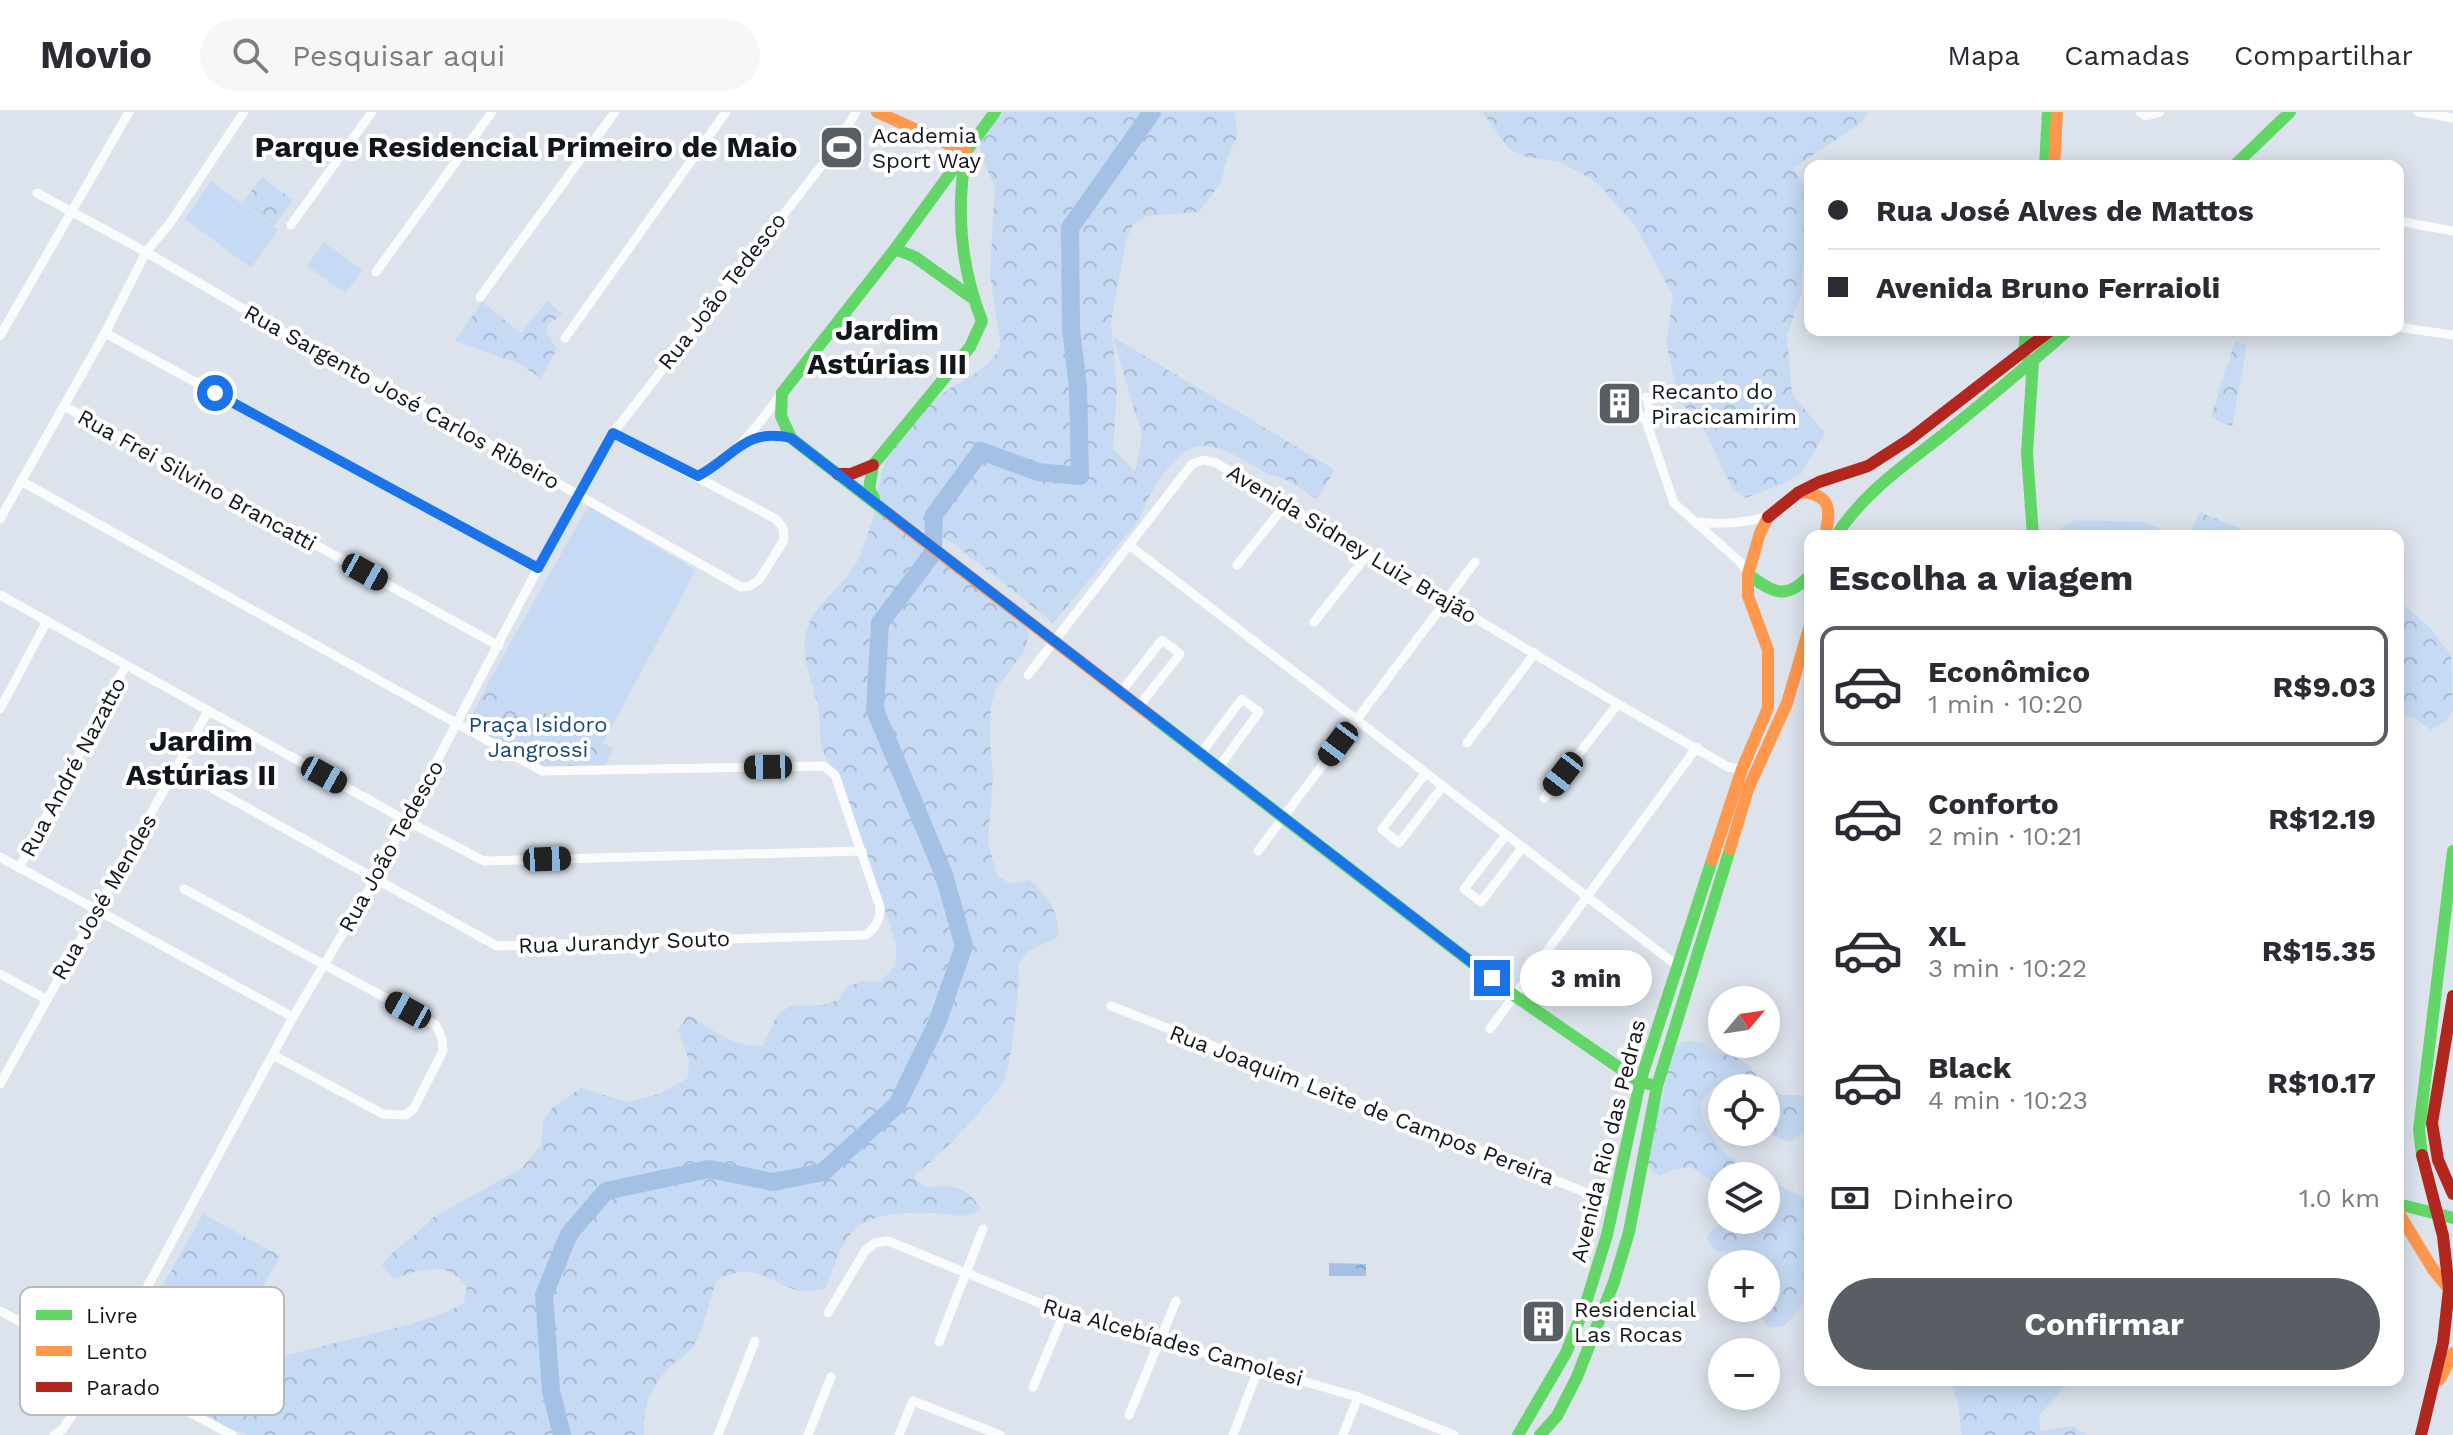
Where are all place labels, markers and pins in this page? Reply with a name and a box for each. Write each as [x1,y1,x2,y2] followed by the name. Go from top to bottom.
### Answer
[872,123,982,173] place label: Academia Sport Way
[817,124,865,172] sports icon: Academia Sport Way
[1651,379,1797,429] place label: Recanto do Piracicamirim
[1596,380,1644,428] building icon: Recanto do Piracicamirim
[1574,1297,1696,1347] place label: Residencial Las Rocas
[1519,1298,1567,1346] building icon: Residencial Las Rocas

